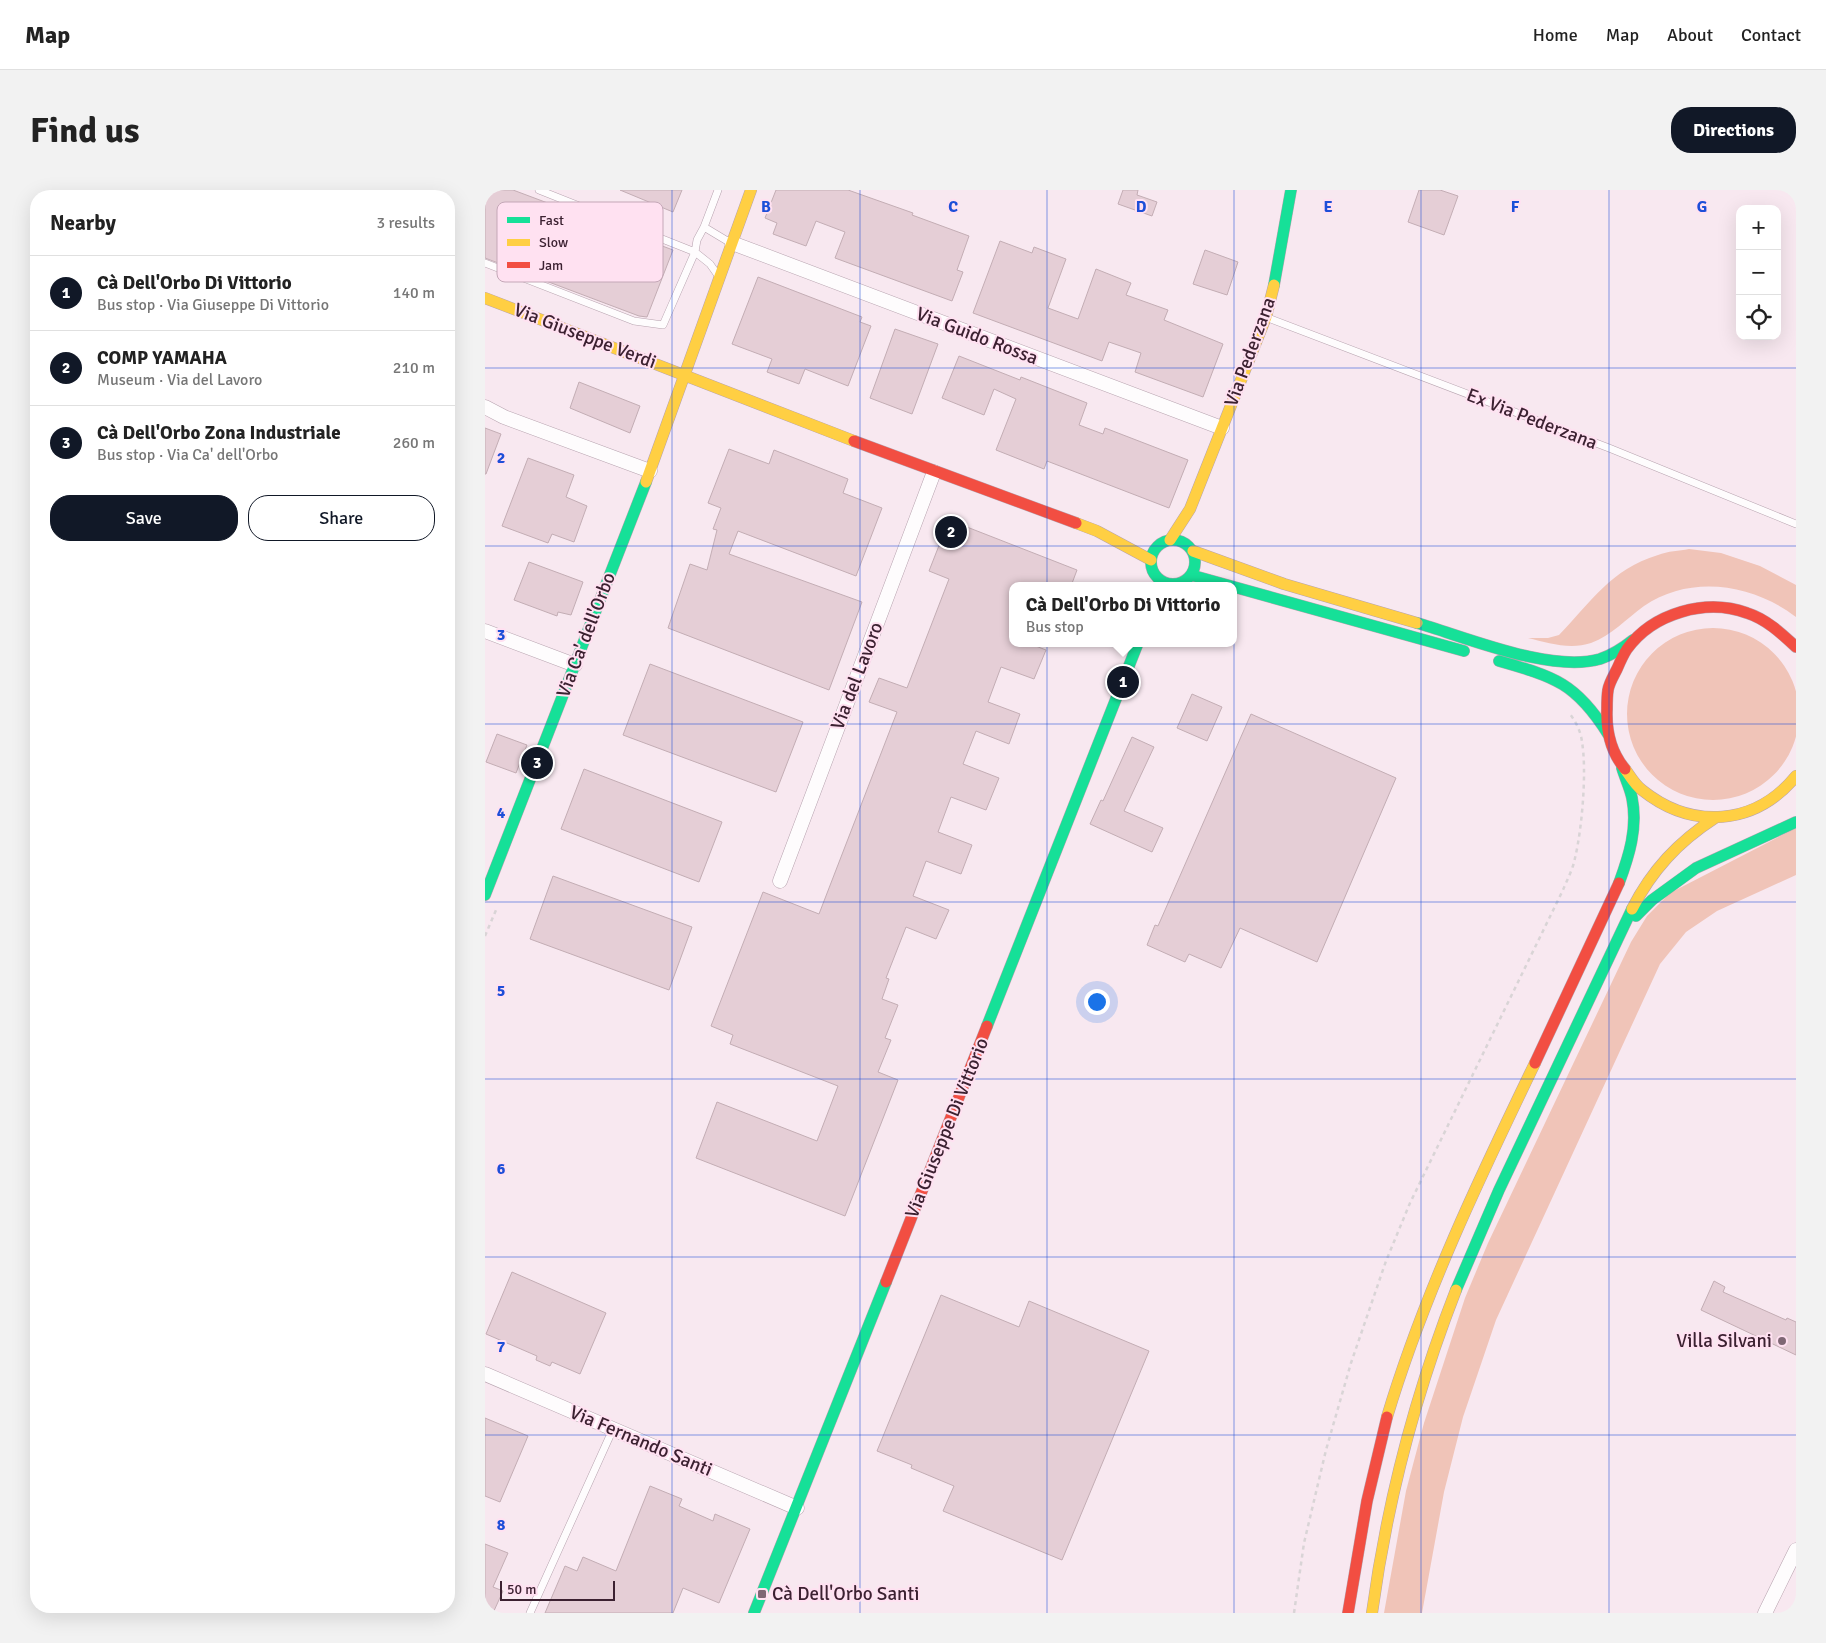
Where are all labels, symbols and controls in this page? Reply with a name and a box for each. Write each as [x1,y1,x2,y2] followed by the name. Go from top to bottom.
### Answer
[25,20,70,50] text: Map
[1533,24,1578,46] text: Home
[1606,24,1639,46] text: Map
[1667,24,1713,46] text: About
[1741,24,1801,46] text: Contact
[1671,107,1796,153] button: Directions
[30,109,140,152] text: Find us
[761,197,771,217] text: B
[948,197,958,217] text: C
[1136,197,1147,217] text: D
[1323,197,1333,217] text: E
[1511,197,1520,217] text: F
[1697,197,1707,217] text: G
[497,202,663,282] legend
[1736,205,1781,340] map controls
[1736,205,1781,250] button: +
[50,210,116,236] text: Nearby
[539,212,564,229] text: Fast
[376,213,435,233] text: 3 results
[539,234,568,251] text: Slow
[1736,250,1781,295] button: −
[539,257,563,274] text: Jam
[97,271,292,295] text: Cà Dell'Orbo Di Vittorio
[62,283,70,303] text: 1
[393,283,435,303] text: 140 m
[1219,294,1281,410] street label: Via Pederzana
[97,295,329,315] text: Bus stop · Via Giuseppe Di Vittorio
[1736,295,1781,340] button: locate
[510,298,660,374] street label: Via Giuseppe Verdi
[912,302,1042,370] street label: Via Guido Rossa
[97,346,227,370] text: COMP YAMAHA
[62,358,70,378] text: 2
[393,358,435,378] text: 210 m
[97,370,262,390] text: Museum · Via del Lavoro
[1463,383,1601,455] street label: Ex Via Pederzana
[97,421,341,445] text: Cà Dell'Orbo Zona Industriale
[62,433,70,453] text: 3
[393,433,435,453] text: 260 m
[97,445,278,465] text: Bus stop · Via Ca' dell'Orbo
[497,448,505,468] text: 2
[50,495,238,541] button: Save
[248,495,435,541] button: Share
[935,513,967,551] pin: 2
[551,569,621,701] street label: Via Ca' dell'Orbo
[1009,582,1237,647] popup
[1026,593,1220,617] text: Cà Dell'Orbo Di Vittorio
[1026,617,1084,637] text: Bus stop
[826,619,889,733] street label: Via del Lavoro
[497,625,505,645] text: 3
[1107,663,1139,701] pin: 1
[521,744,553,782] pin: 3
[497,803,506,823] text: 4
[497,981,505,1001] text: 5
[1084,989,1110,1015] your location
[900,1034,994,1222] street label: Via Giuseppe Di Vittorio
[497,1159,506,1179] text: 6
[1676,1329,1772,1353] place label: Villa Silvani
[1776,1335,1788,1347] marker: Villa Silvani
[497,1337,506,1357] text: 7
[566,1400,716,1482] street label: Via Fernando Santi
[497,1515,506,1535] text: 8
[500,1578,615,1601] scale bar
[507,1581,536,1598] text: 50 m
[772,1582,919,1606] place label: Cà Dell'Orbo Santi
[756,1588,768,1600] marker: Cà Dell'Orbo Santi

